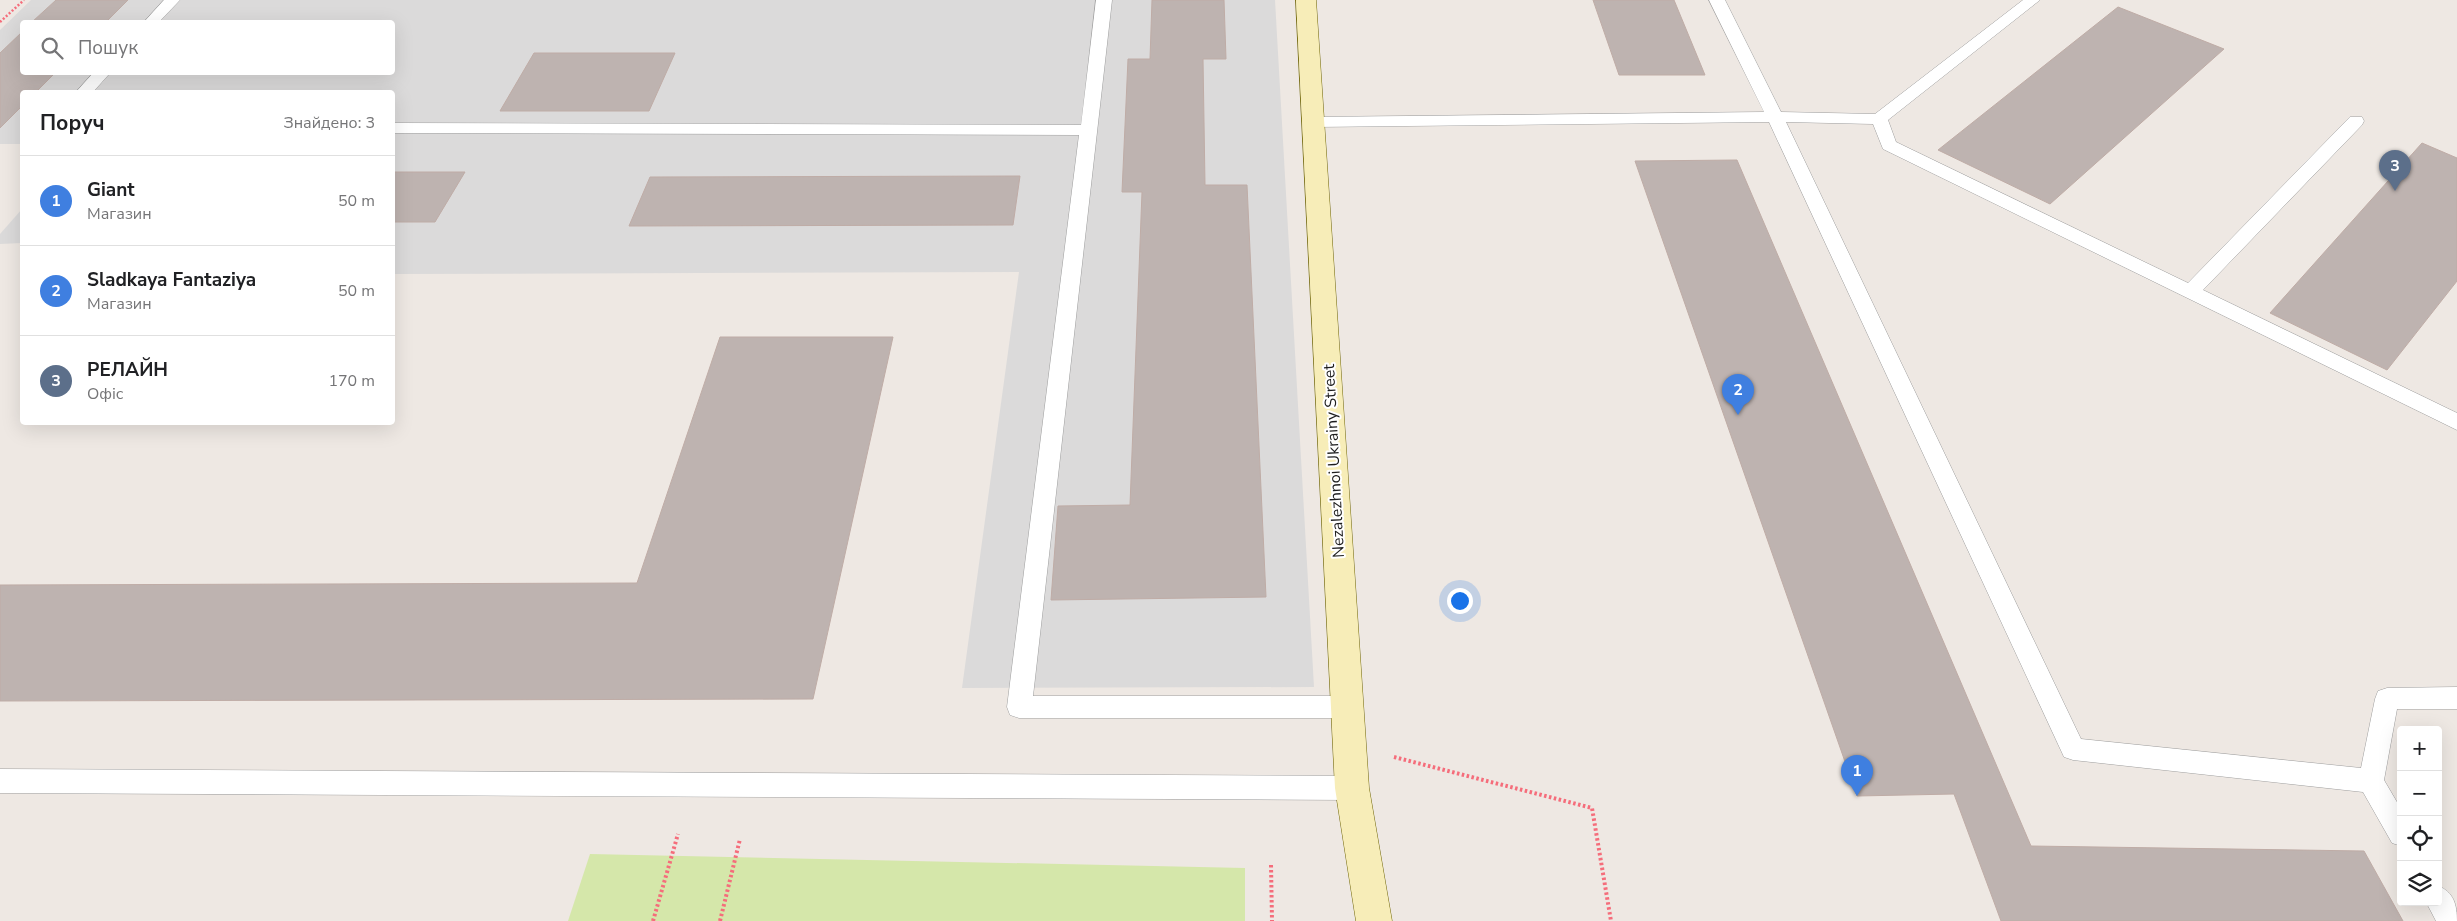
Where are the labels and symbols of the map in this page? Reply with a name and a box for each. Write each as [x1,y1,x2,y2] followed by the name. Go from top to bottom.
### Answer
[2379,150,2411,191] pin: 3
[1318,363,1350,558] street label: Nezalezhnoi Ukrainy Street
[1722,374,1754,415] pin: 2
[1447,588,1473,614] your location
[1841,755,1873,796] pin: 1

